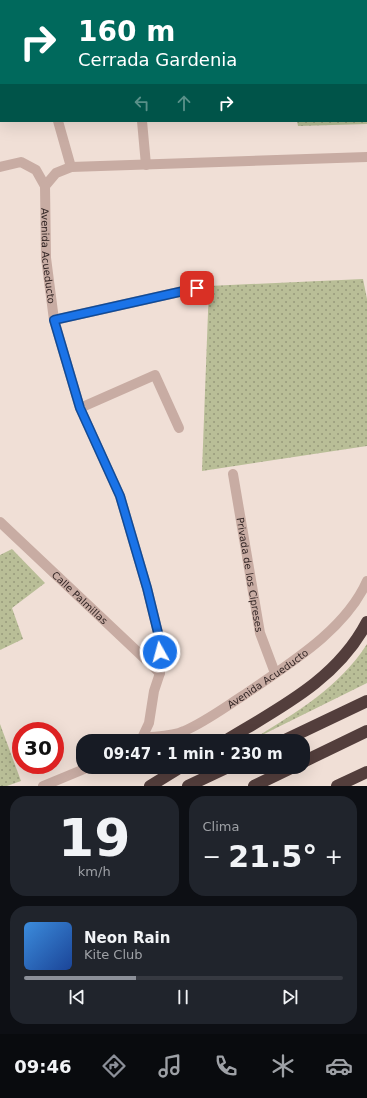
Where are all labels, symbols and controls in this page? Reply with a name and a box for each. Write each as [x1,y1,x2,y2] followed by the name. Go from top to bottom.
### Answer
[78,15,175,48] text: 160 m
[12,16,64,68] icon: right
[78,49,237,70] text: Cerrada Gardenia
[131,92,153,114] icon: left
[173,92,195,114] icon: ahead
[215,92,237,114] icon: right
[40,208,57,304] street label: Avenida Acueducto
[180,271,214,305] pin
[186,277,208,299] icon: arrive
[235,516,265,633] street label: Privada de los Cipreses
[50,569,110,626] street label: Calle Palmillas
[139,631,181,673] position arrow
[225,646,310,710] street label: Avenida Acueducto
[12,722,64,774] speed limit sign: 30
[103,745,283,763] text: 09:47 · 1 min · 230 m
[58,808,130,868] text: 19
[203,819,239,834] text: Clima
[228,839,317,874] text: 21.5°
[203,844,221,869] text: −
[325,844,343,869] text: +
[78,864,111,879] text: km/h
[84,929,170,947] text: Neon Rain
[84,947,143,962] text: Kite Club
[66,986,88,1008] icon: previous
[172,986,194,1008] icon: pause
[279,986,301,1008] icon: next
[100,1052,128,1080] icon: directions
[156,1052,184,1080] icon: music
[212,1052,240,1080] icon: phone
[269,1052,297,1080] icon: climate
[325,1052,353,1080] icon: car
[14,1056,71,1077] text: 09:46

